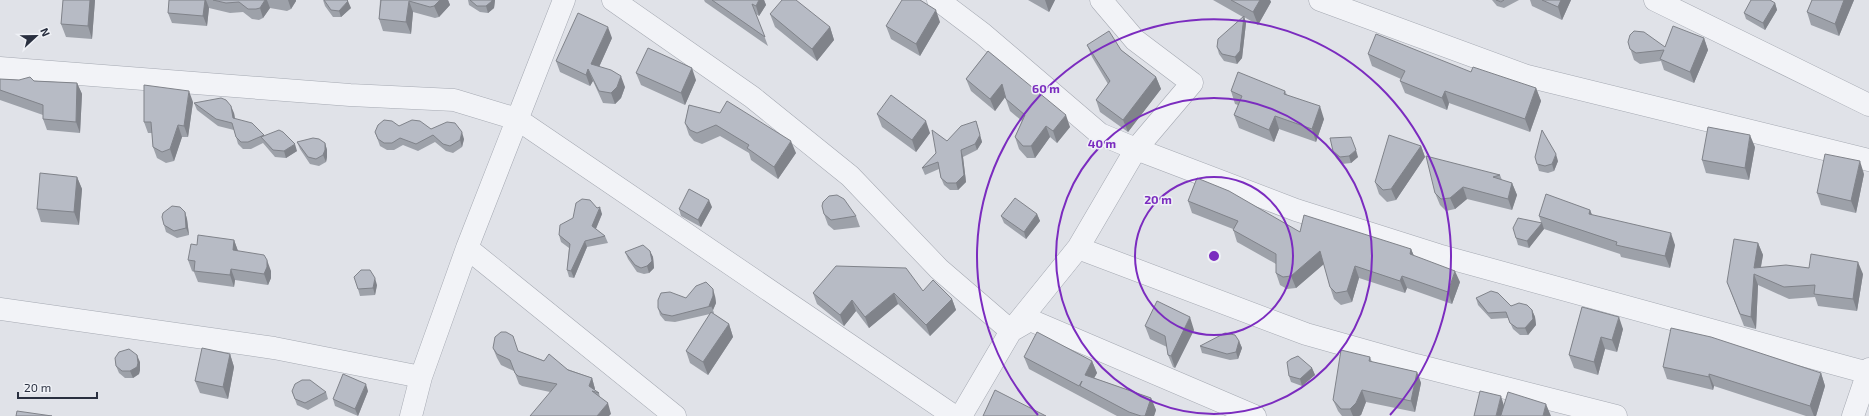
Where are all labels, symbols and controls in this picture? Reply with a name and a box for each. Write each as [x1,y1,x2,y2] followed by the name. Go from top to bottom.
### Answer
[16,16,56,56] north arrow
[38,26,53,38] text: N
[1032,81,1060,95] text: 60 m
[1088,136,1116,150] text: 40 m
[1144,192,1172,206] text: 20 m
[1207,249,1221,263] centre of rings
[18,374,97,400] scale bar
[24,380,51,394] text: 20 m

